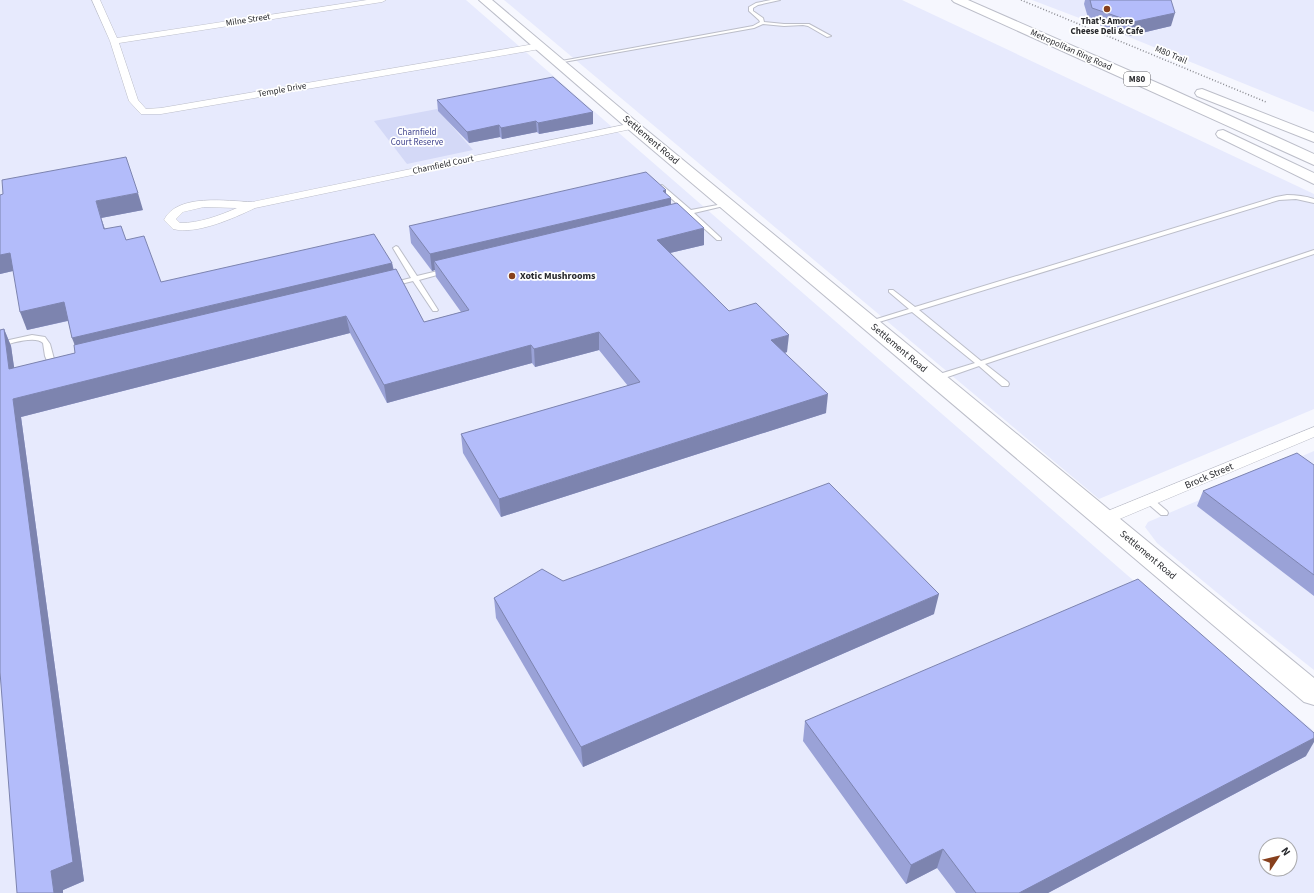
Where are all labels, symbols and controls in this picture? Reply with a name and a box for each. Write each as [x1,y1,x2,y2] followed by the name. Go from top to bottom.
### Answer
[1102,4,1112,14] marker: That's Amore Cheese Deli & Cafe
[225,10,271,30] street label: Milne Street
[1071,15,1144,38] place label: That's Amore Cheese Deli & Cafe
[1028,26,1114,74] street label: Metropolitan Ring Road
[1153,42,1189,68] street label: M80 Trail
[1124,72,1150,86] road number: M80
[257,79,308,101] street label: Temple Drive
[620,112,682,168] street label: Settlement Road
[391,126,444,149] park label: Charnfield Court Reserve
[411,152,475,178] street label: Charnfield Court
[520,269,596,283] place label: Xotic Mushrooms
[507,271,517,281] marker: Xotic Mushrooms
[868,320,930,376] street label: Settlement Road
[1183,459,1236,492] street label: Brock Street
[1117,527,1179,583] street label: Settlement Road
[1258,837,1298,877] north arrow
[1278,844,1294,859] text: N

